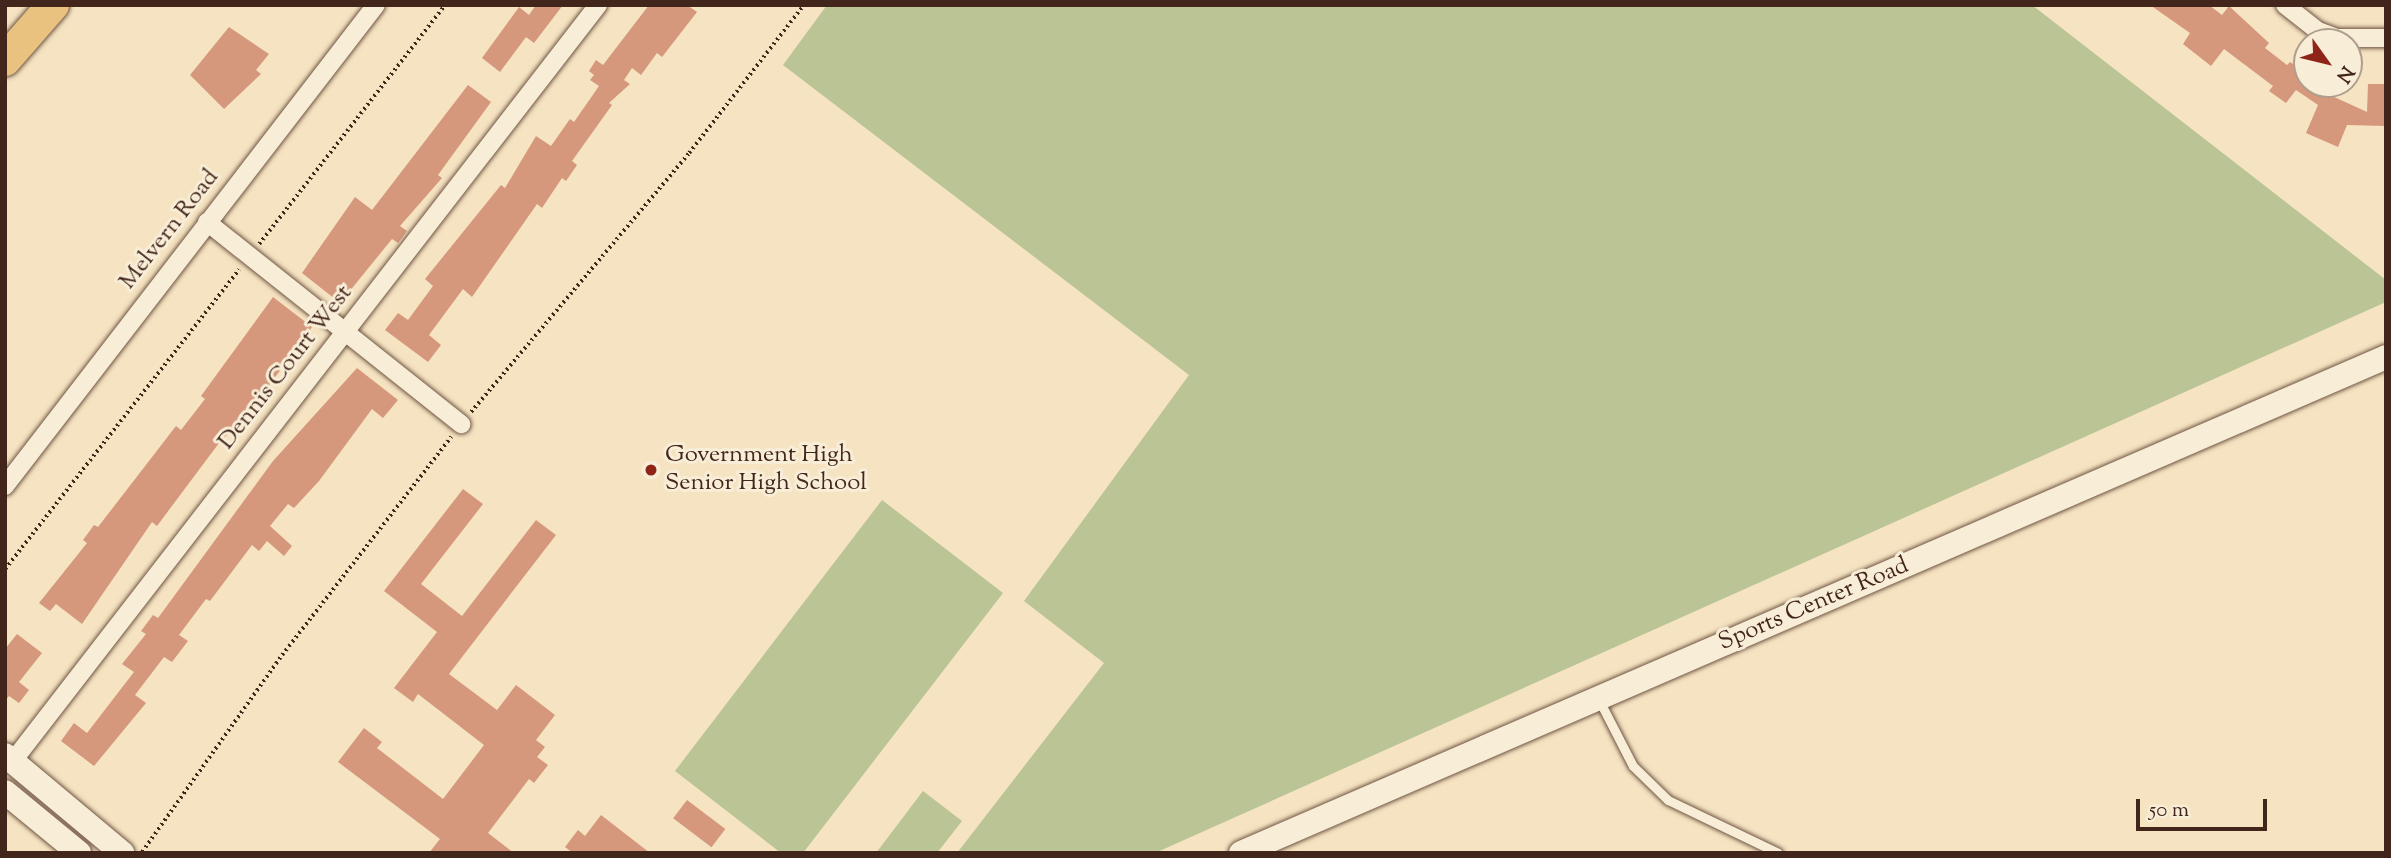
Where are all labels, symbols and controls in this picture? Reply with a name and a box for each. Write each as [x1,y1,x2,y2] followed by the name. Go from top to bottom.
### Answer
[2293,28,2363,98] north arrow
[2329,60,2360,88] text: N
[114,164,226,296] street label: Melvern Road
[213,280,359,456] street label: Dennis Court West
[665,442,867,498] place label: Government High Senior High School
[643,462,659,478] marker: Government High Senior High School
[1715,552,1913,658] street label: Sports Center Road
[2139,784,2270,828] scale bar
[2149,796,2189,826] text: 50 m

